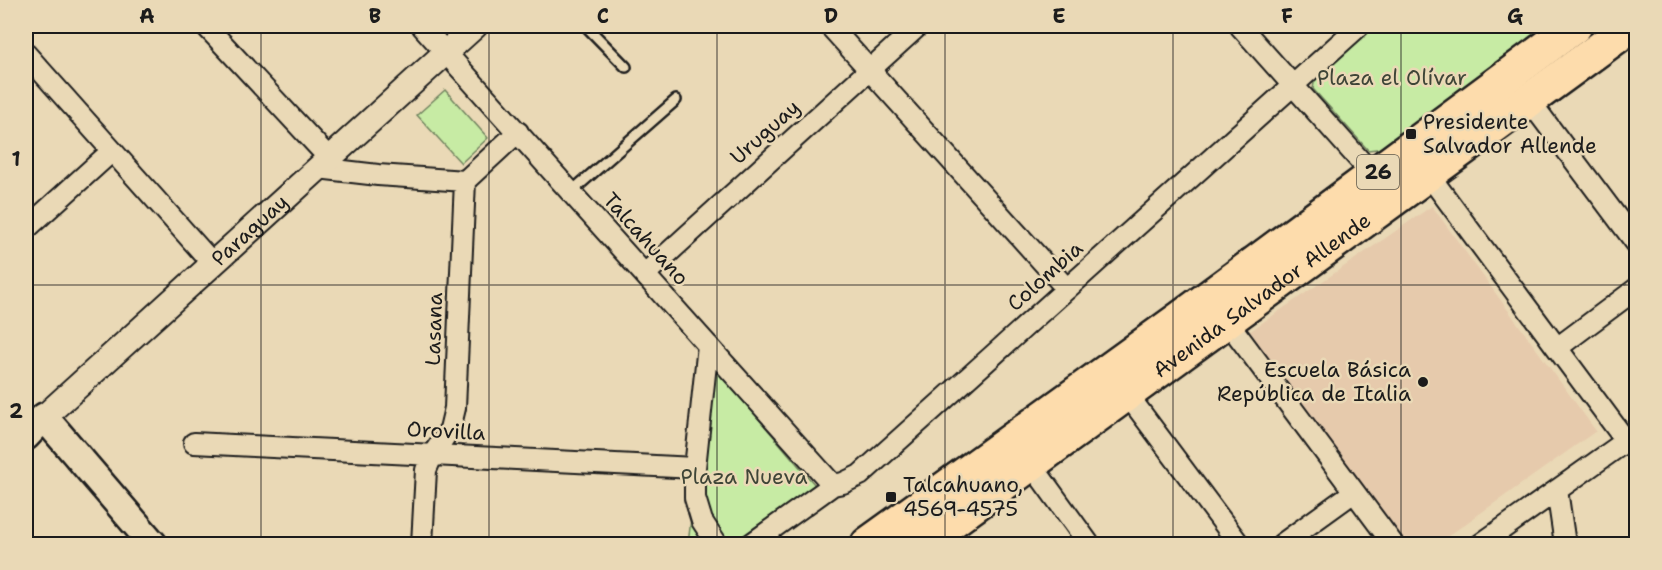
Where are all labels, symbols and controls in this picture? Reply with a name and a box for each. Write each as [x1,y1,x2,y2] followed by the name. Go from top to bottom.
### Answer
[139,3,155,29] text: A
[369,3,381,29] text: B
[597,3,609,29] text: C
[824,3,838,29] text: D
[1052,3,1066,29] text: E
[1281,3,1293,29] text: F
[1507,3,1523,29] text: G
[1317,64,1467,92] park label: Plaza el Olívar
[724,93,806,171] street label: Uruguay
[1423,108,1597,160] place label: Presidente Salvador Allende
[1404,127,1418,141] marker: Presidente Salvador Allende
[11,146,21,172] text: 1
[1357,155,1399,189] road number: 26
[597,187,695,291] street label: Talcahuano
[205,188,294,272] street label: Paraguay
[1147,206,1377,384] street label: Avenida Salvador Allende
[1001,235,1089,317] street label: Colombia
[419,292,449,366] street label: Lasana
[1217,356,1411,408] place label: Escuela Básica República de Italia
[1416,375,1430,389] marker: Escuela Básica República de Italia
[9,398,23,424] text: 2
[406,415,486,447] street label: Orovilla
[681,463,807,491] park label: Plaza Nueva
[903,471,1023,523] place label: Talcahuano, 4569-4575
[884,490,898,504] marker: Talcahuano, 4569-4575

